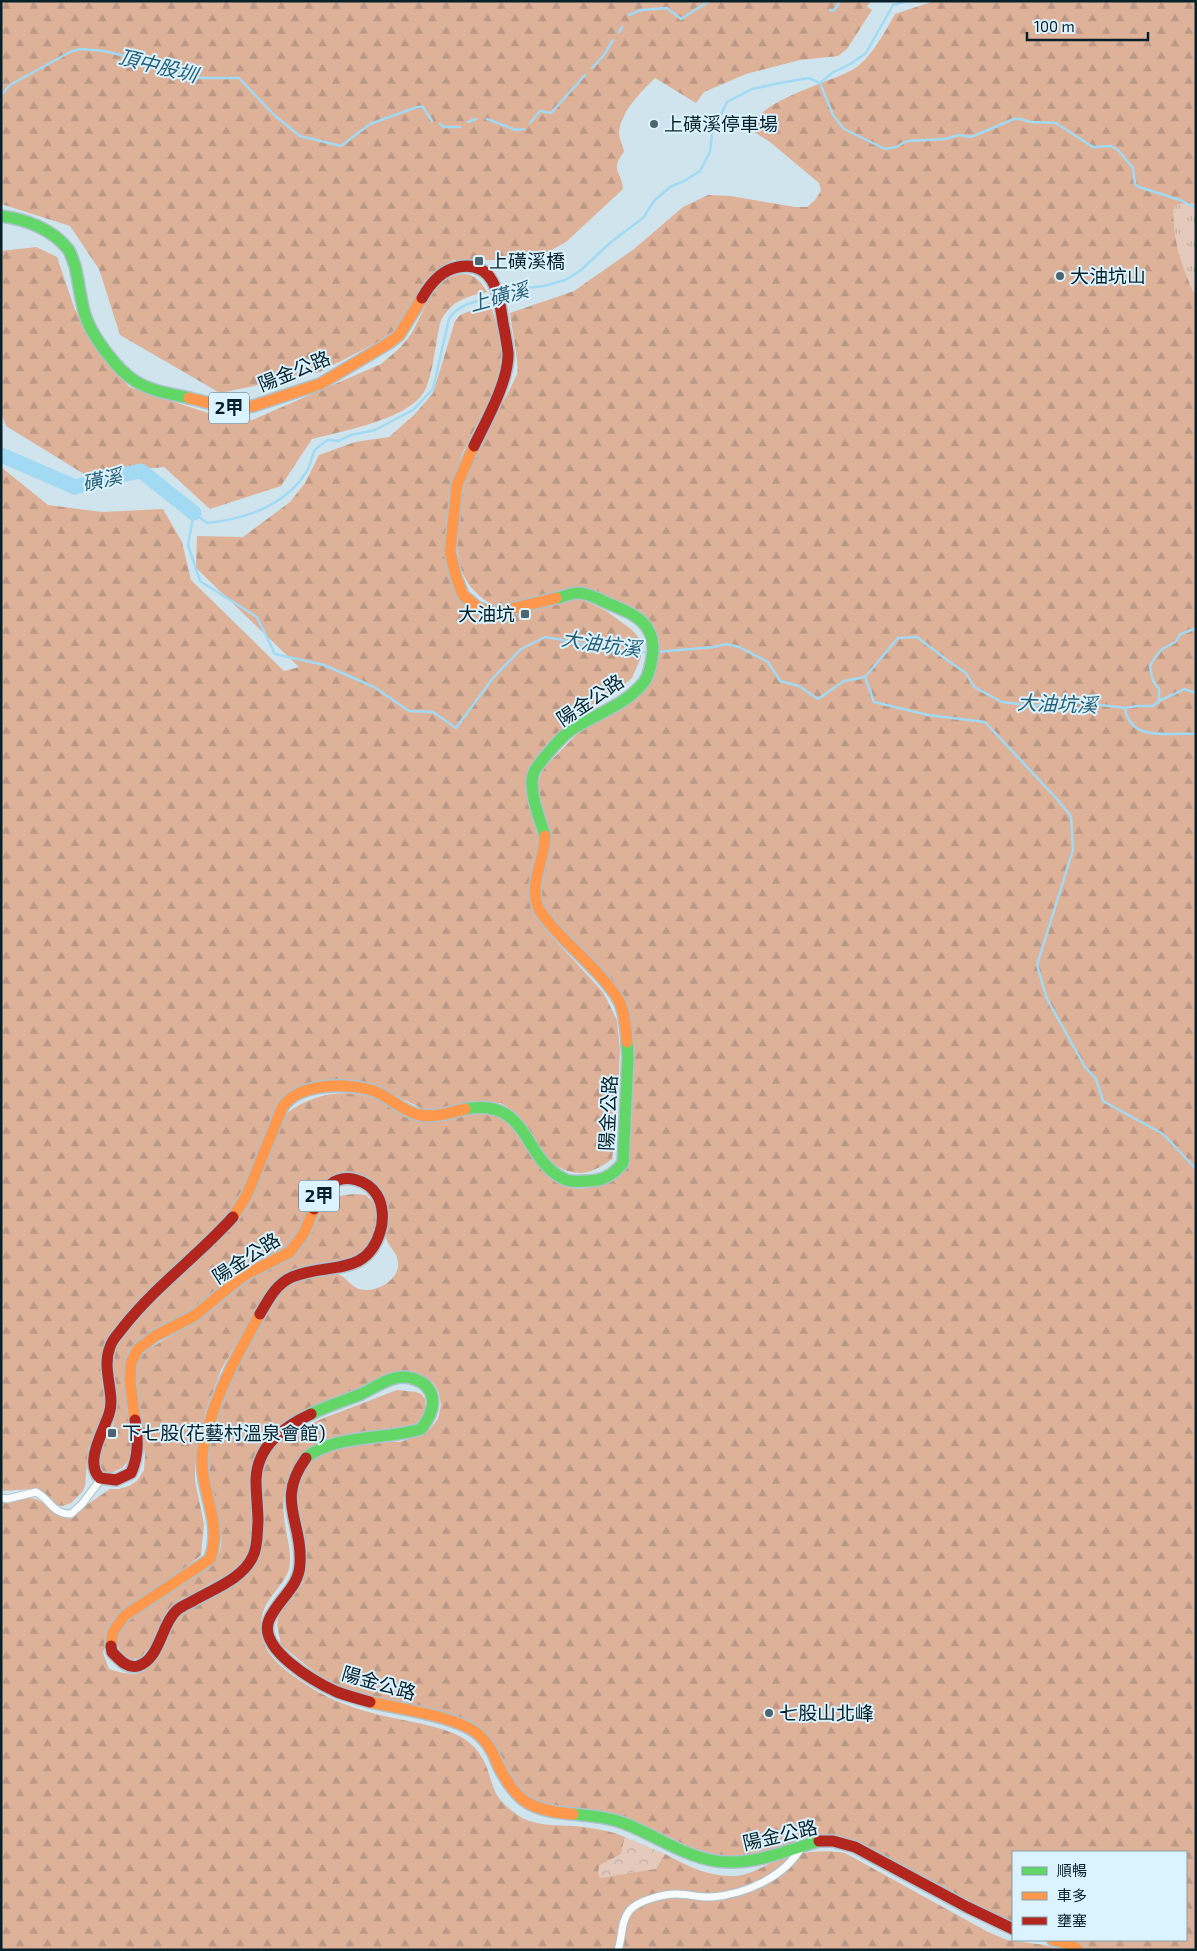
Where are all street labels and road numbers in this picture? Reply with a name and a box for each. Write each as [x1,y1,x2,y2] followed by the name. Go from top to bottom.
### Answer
[254,346,333,395] street label: 陽金公路
[209,392,249,423] road number: 2甲
[552,669,628,730] street label: 陽金公路
[594,1074,621,1152] street label: 陽金公路
[299,1180,339,1212] road number: 2甲
[208,1227,284,1288] street label: 陽金公路
[339,1661,419,1704] street label: 陽金公路
[740,1815,820,1854] street label: 陽金公路

